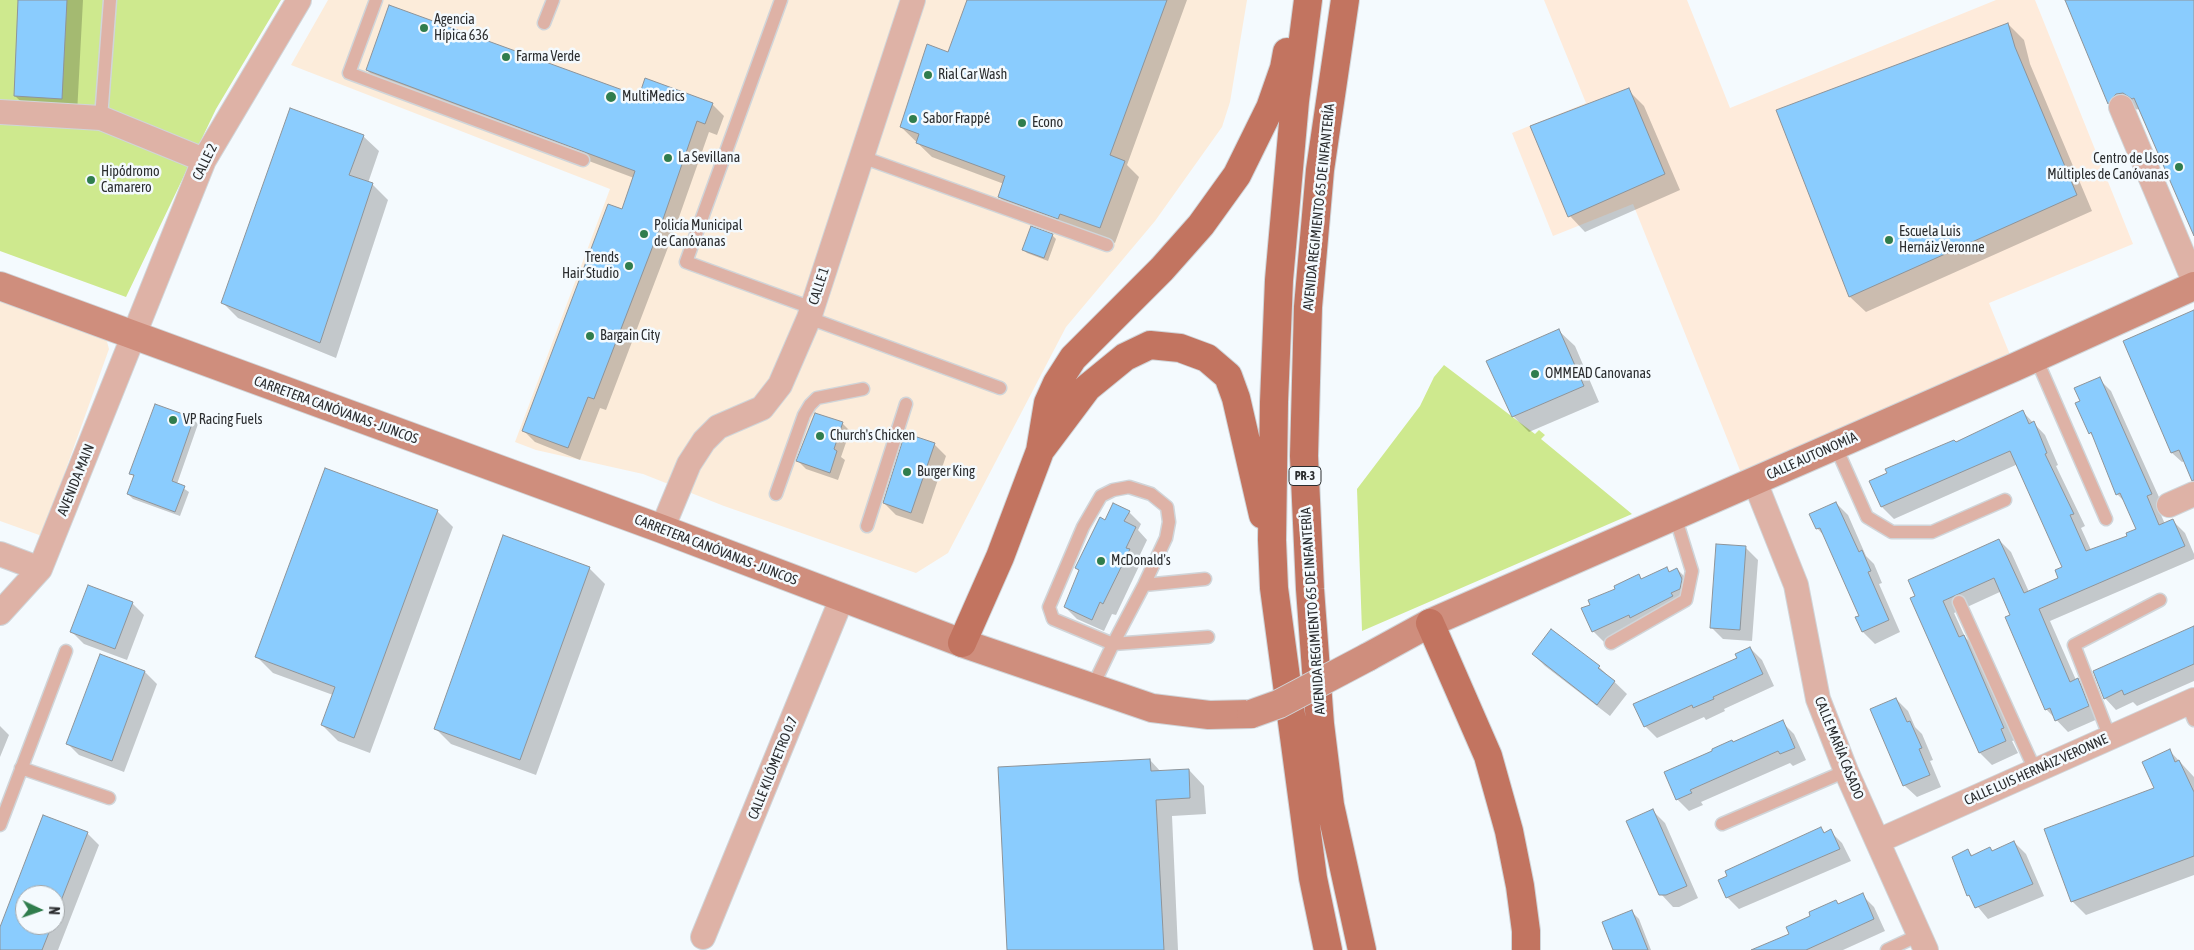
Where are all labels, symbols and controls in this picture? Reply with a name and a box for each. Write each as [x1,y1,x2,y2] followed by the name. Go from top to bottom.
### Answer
[434,12,489,44] place label: Agencia Hípica 636
[418,22,430,34] marker: Agencia Hípica 636
[516,49,580,65] place label: Farma Verde
[500,51,512,63] marker: Farma Verde
[938,67,1007,83] place label: Rial Car Wash
[922,69,934,81] marker: Rial Car Wash
[622,89,685,105] place label: MultiMedics
[604,90,618,104] marker: MultiMedics
[1300,103,1338,311] street label: AVENIDA REGIMIENTO 65 DE INFANTERÍA
[923,111,990,127] place label: Sabor Frappé
[907,113,919,125] marker: Sabor Frappé
[1032,115,1063,131] place label: Econo
[1016,117,1028,129] marker: Econo
[189,141,221,183] street label: CALLE 2
[678,150,740,166] place label: La Sevillana
[2047,151,2169,184] place label: Centro de Usos Múltiples de Canóvanas
[662,152,674,164] marker: La Sevillana
[2173,161,2185,173] marker: Centro de Usos Múltiples de Canóvanas
[101,164,160,196] place label: Hipódromo Camarero
[85,174,97,186] marker: Hipódromo Camarero
[654,218,742,250] place label: Policía Municipal de Canóvanas
[1899,224,1985,256] place label: Escuela Luis Hernáiz Veronne
[638,228,650,240] marker: Policía Municipal de Canóvanas
[1883,234,1895,246] marker: Escuela Luis Hernáiz Veronne
[562,250,619,282] place label: Trends Hair Studio
[623,260,635,272] marker: Trends Hair Studio
[805,265,833,307] street label: CALLE 1
[600,328,660,344] place label: Bargain City
[584,330,596,342] marker: Bargain City
[1545,366,1651,382] place label: OMMEAD Canovanas
[1529,368,1541,380] marker: OMMEAD Canovanas
[252,372,420,448] street label: CARRETERA CANÓVANAS - JUNCOS
[183,412,263,428] place label: VP Racing Fuels
[167,414,179,426] marker: VP Racing Fuels
[830,428,915,444] place label: Church's Chicken
[1764,429,1860,483] street label: CALLE AUTONOMÍA
[814,430,826,442] marker: Church's Chicken
[54,442,98,518] street label: AVENIDA MAIN
[917,464,975,480] place label: Burger King
[901,466,913,478] marker: Burger King
[1289,466,1321,486] road number: PR-3
[1297,507,1329,715] street label: AVENIDA REGIMIENTO 65 DE INFANTERÍA
[632,511,800,589] street label: CARRETERA CANÓVANAS - JUNCOS
[1111,553,1171,569] place label: McDonald's
[1095,555,1107,567] marker: McDonald's
[1811,694,1867,802] street label: CALLE MARÍA CASADO
[745,714,801,822] street label: CALLE KILÓMETRO 0.7
[1962,731,2110,809] street label: CALLE LUIS HERNÁIZ VERONNE
[15,885,65,935] north arrow
[46,906,62,915] text: N

